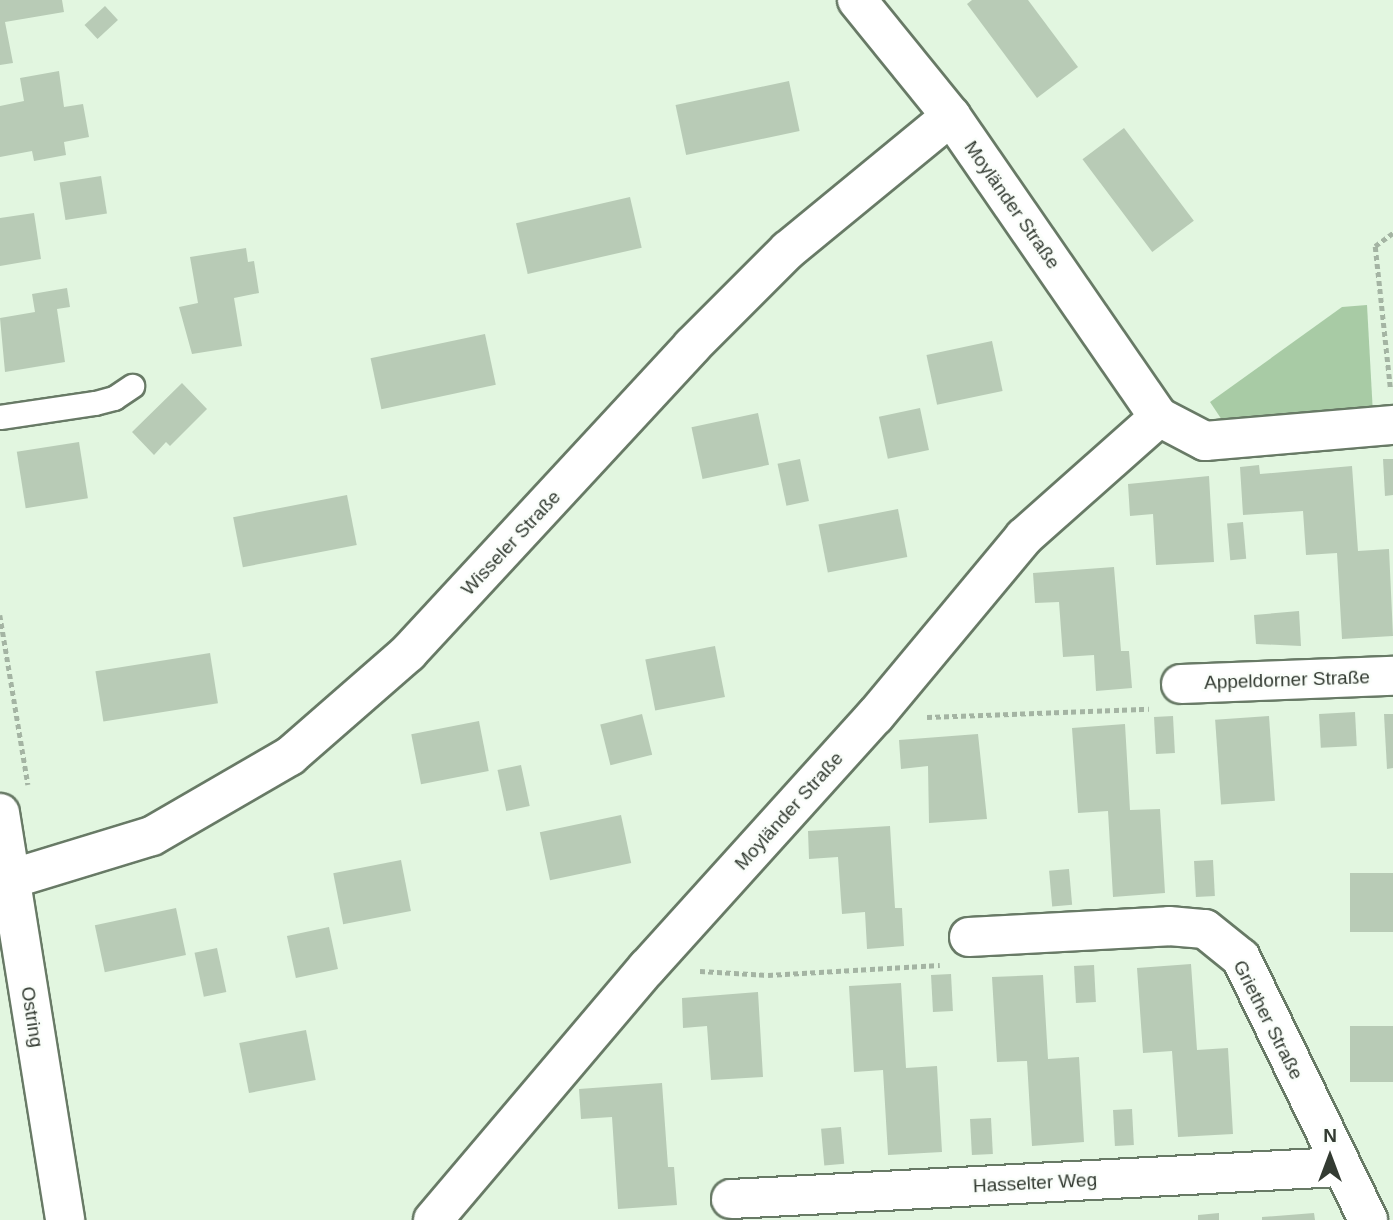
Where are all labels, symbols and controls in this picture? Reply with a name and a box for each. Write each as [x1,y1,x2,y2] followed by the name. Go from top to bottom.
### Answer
[959,137,1065,273] street label: Moyländer Straße
[457,486,565,600] street label: Wisseler Straße
[1204,666,1370,694] street label: Appeldorner Straße
[730,747,848,875] street label: Moyländer Straße
[1228,956,1308,1084] street label: Griether Straße
[16,985,48,1049] street label: Ostring
[1295,1122,1365,1192] north arrow
[1323,1125,1337,1146] text: N
[972,1168,1098,1198] street label: Hasselter Weg

